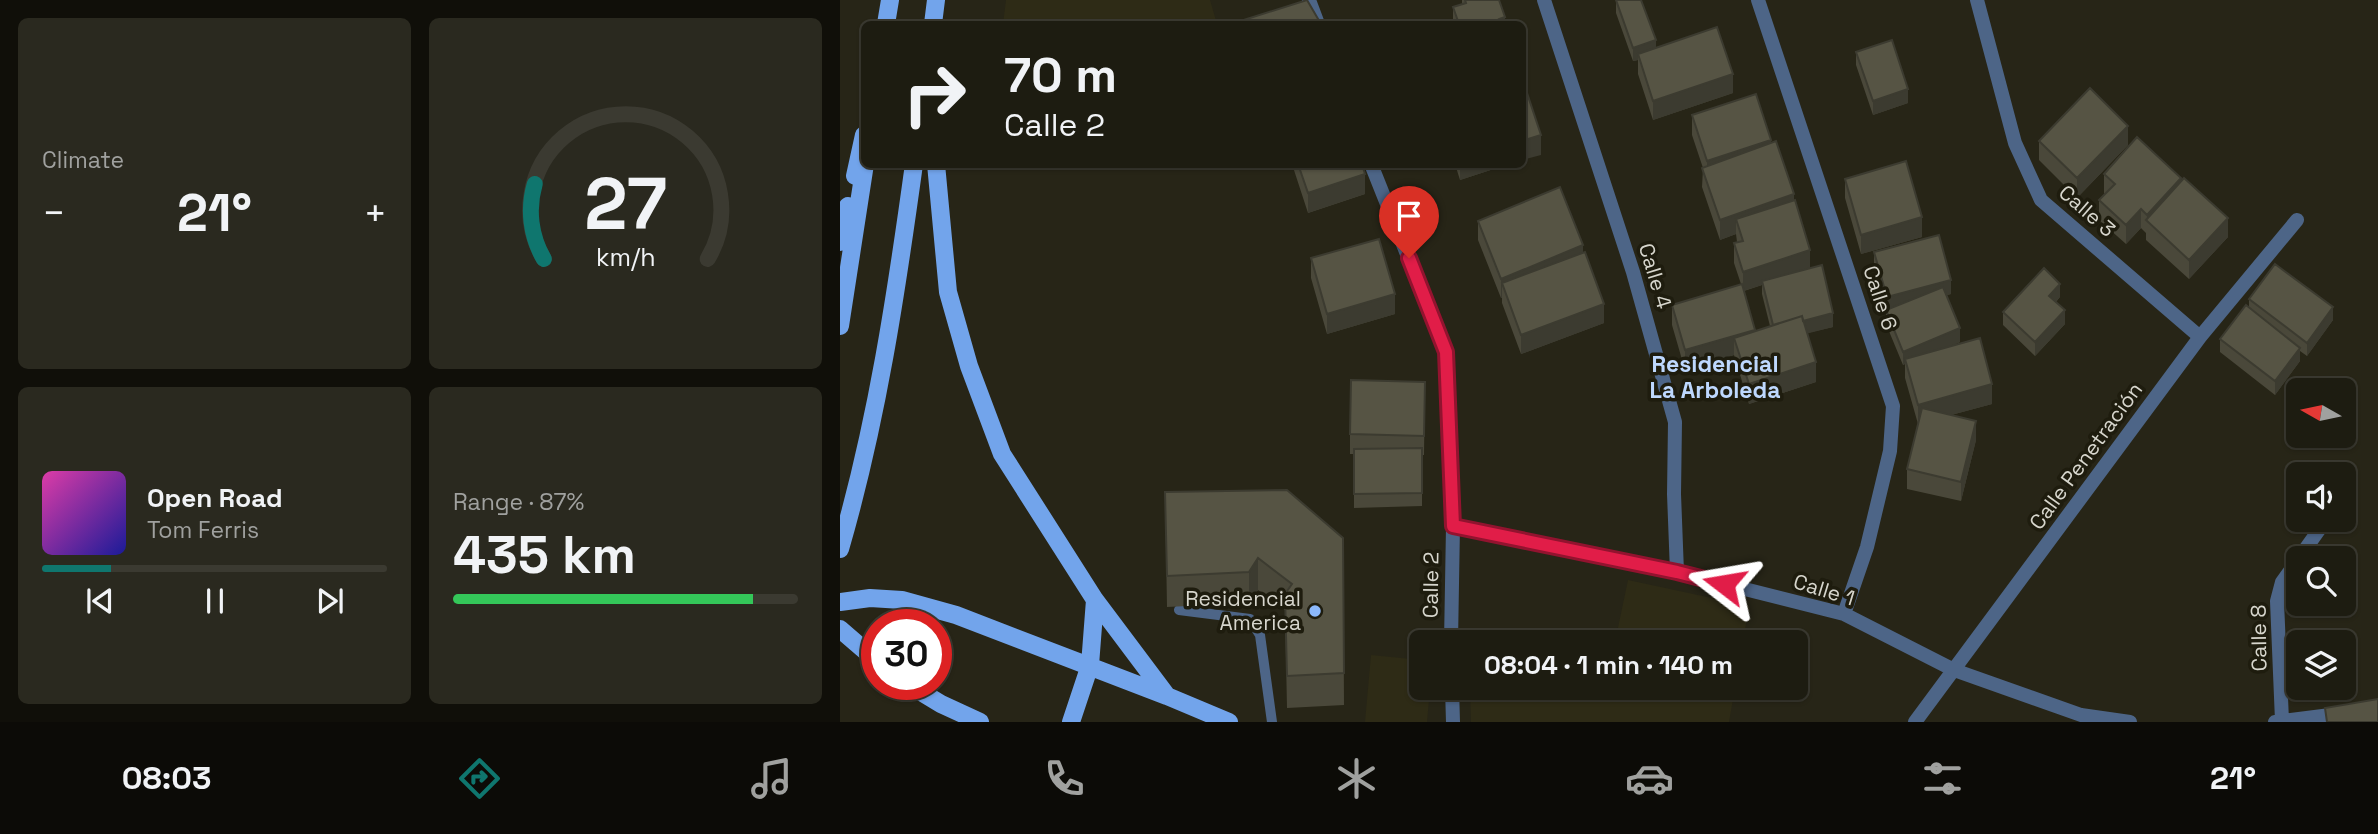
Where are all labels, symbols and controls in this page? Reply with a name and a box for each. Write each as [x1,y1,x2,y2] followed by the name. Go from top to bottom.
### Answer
[1004,44,1117,106] text: 70 m
[889,49,980,140] icon: right
[1004,105,1105,145] text: Calle 2
[42,145,124,175] text: Climate
[584,158,667,251] text: 27
[2053,179,2121,243] street label: Calle 3
[177,180,252,246] text: 21°
[1379,186,1439,258] pin
[42,189,66,237] text: −
[363,189,387,237] text: +
[1390,197,1428,235] icon: arrive
[1633,240,1678,312] street label: Calle 4
[596,241,655,273] text: km/h
[1857,262,1904,334] street label: Calle 6
[1649,349,1781,405] district label: Residencial La Arboleda
[2023,377,2148,535] street label: Calle Penetración
[2286,378,2356,448] north arrow
[2286,378,2356,700] map controls
[2286,462,2356,532] button: sound
[147,481,283,515] text: Open Road
[453,487,584,517] text: Range · 87%
[147,515,259,545] text: Tom Ferris
[453,522,636,588] text: 435 km
[2286,546,2356,616] button: search
[1687,547,1761,621] position arrow
[1416,552,1445,618] street label: Calle 2
[1790,567,1858,612] street label: Calle 1
[81,582,119,620] icon: previous
[196,582,234,620] icon: pause
[311,582,349,620] icon: next
[1185,585,1301,636] place label: Residencial America
[1307,603,1323,619] marker: Residencial America
[2244,604,2273,672] street label: Calle 8
[861,609,952,700] speed limit sign: 30
[2286,630,2356,700] button: layers
[1484,648,1733,682] text: 08:04 · 1 min · 140 m
[455,754,504,803] icon: directions
[747,754,796,803] icon: music
[1040,754,1089,803] icon: phone
[1332,754,1381,803] icon: climate
[1625,754,1674,803] icon: car
[1918,754,1967,803] icon: filters
[122,758,211,798] text: 08:03
[2210,758,2256,798] text: 21°

